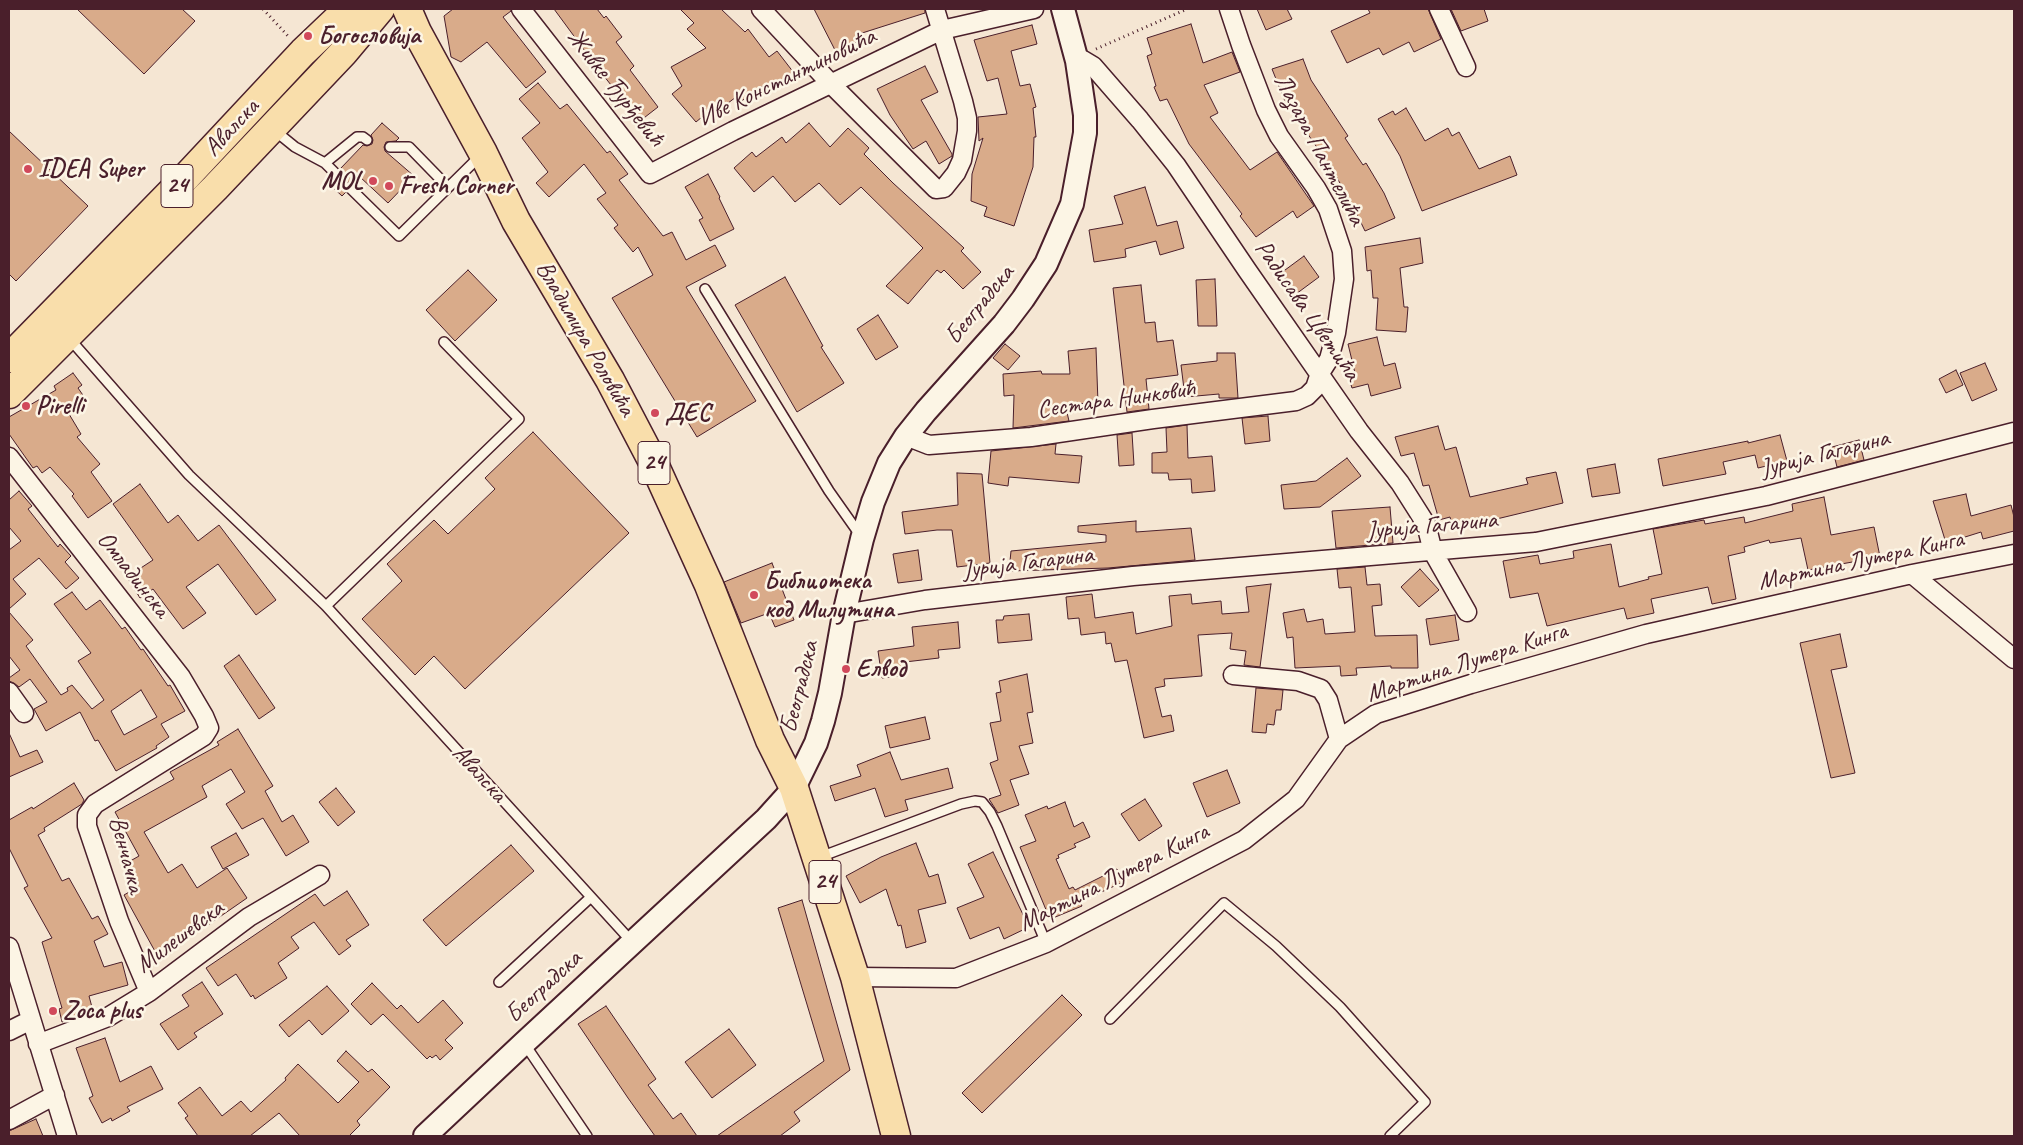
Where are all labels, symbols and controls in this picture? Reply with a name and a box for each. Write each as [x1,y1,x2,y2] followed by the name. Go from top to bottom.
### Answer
[318,21,420,51] place label: Богословија
[693,22,881,134] street label: Иве Константиновића
[560,23,670,153] street label: Живке Ђурђевић
[302,30,314,42] marker: Богословија
[1267,69,1371,231] street label: Лазара Пантелића
[198,93,266,163] street label: Авалска
[38,154,144,184] place label: IDEA Super
[22,163,34,175] marker: IDEA Super
[161,165,193,208] road number: 24
[322,166,363,196] place label: MOL
[399,171,513,201] place label: Fresh Corner
[367,175,379,187] marker: MOL
[383,180,395,192] marker: Fresh Corner
[1247,235,1367,387] street label: Радисава Цветића
[528,256,642,422] street label: Владимира Роловића
[939,259,1021,351] street label: Београдска
[1035,374,1197,426] street label: Сестара Нинковић
[36,391,84,421] place label: Pirelli
[665,398,711,428] place label: ДЕС
[20,400,32,412] marker: Pirelli
[649,407,661,419] marker: ДЕС
[1758,424,1892,484] street label: Јурија Гагарина
[638,442,670,484] road number: 24
[1365,505,1499,547] street label: Јурија Гагарина
[1756,525,1966,597] street label: Мартина Лутера Кинга
[90,526,176,624] street label: Омладинска
[961,540,1095,586] street label: Јурија Гагарина
[764,566,894,625] place label: Библиотека код Милутина
[748,589,760,601] marker: Библиотека код Милутина
[1363,616,1571,710] street label: Мартина Лутера Кинга
[774,638,826,736] street label: Београдска
[856,654,906,684] place label: Елвод
[840,663,852,675] marker: Елвод
[445,739,513,809] street label: Авалска
[101,813,151,897] street label: Венчачка
[1014,817,1214,939] street label: Мартина Лутера Кинга
[809,860,841,904] road number: 24
[130,894,230,980] street label: Милешевска
[500,944,588,1030] street label: Београдска
[63,996,142,1026] place label: Zoca plus
[47,1005,59,1017] marker: Zoca plus

